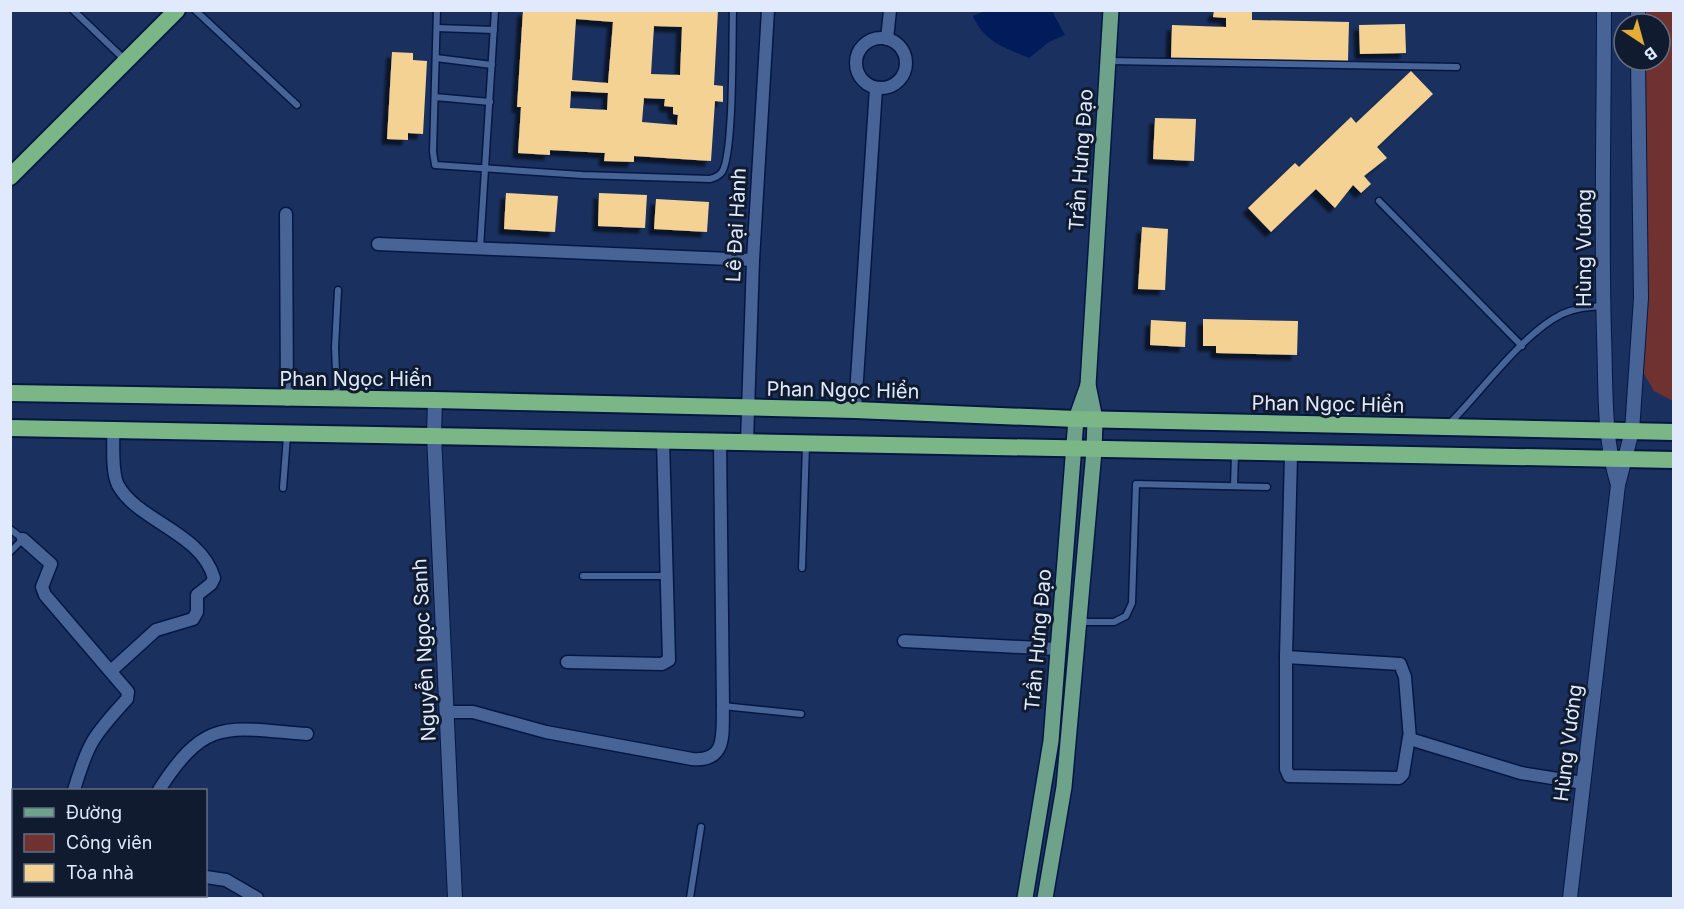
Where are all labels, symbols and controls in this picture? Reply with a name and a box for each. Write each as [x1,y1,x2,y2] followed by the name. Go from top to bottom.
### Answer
[1612,12,1672,72] north arrow
[1641,43,1661,65] text: B
[1064,88,1098,232] street label: Trần Hưng Đạo
[721,167,751,283] street label: Lê Đại Hành
[1572,189,1596,307] street label: Hùng Vương
[280,367,432,391] street label: Phan Ngọc Hiển
[766,377,920,403] street label: Phan Ngọc Hiển
[1251,391,1405,417] street label: Phan Ngọc Hiển
[407,558,441,742] street label: Nguyễn Ngọc Sanh
[1020,568,1056,712] street label: Trần Hưng Đạo
[1549,683,1587,803] street label: Hùng Vương
[12,789,207,897] legend
[66,802,122,823] text: Đường
[66,832,152,853] text: Công viên
[66,862,134,883] text: Tòa nhà

